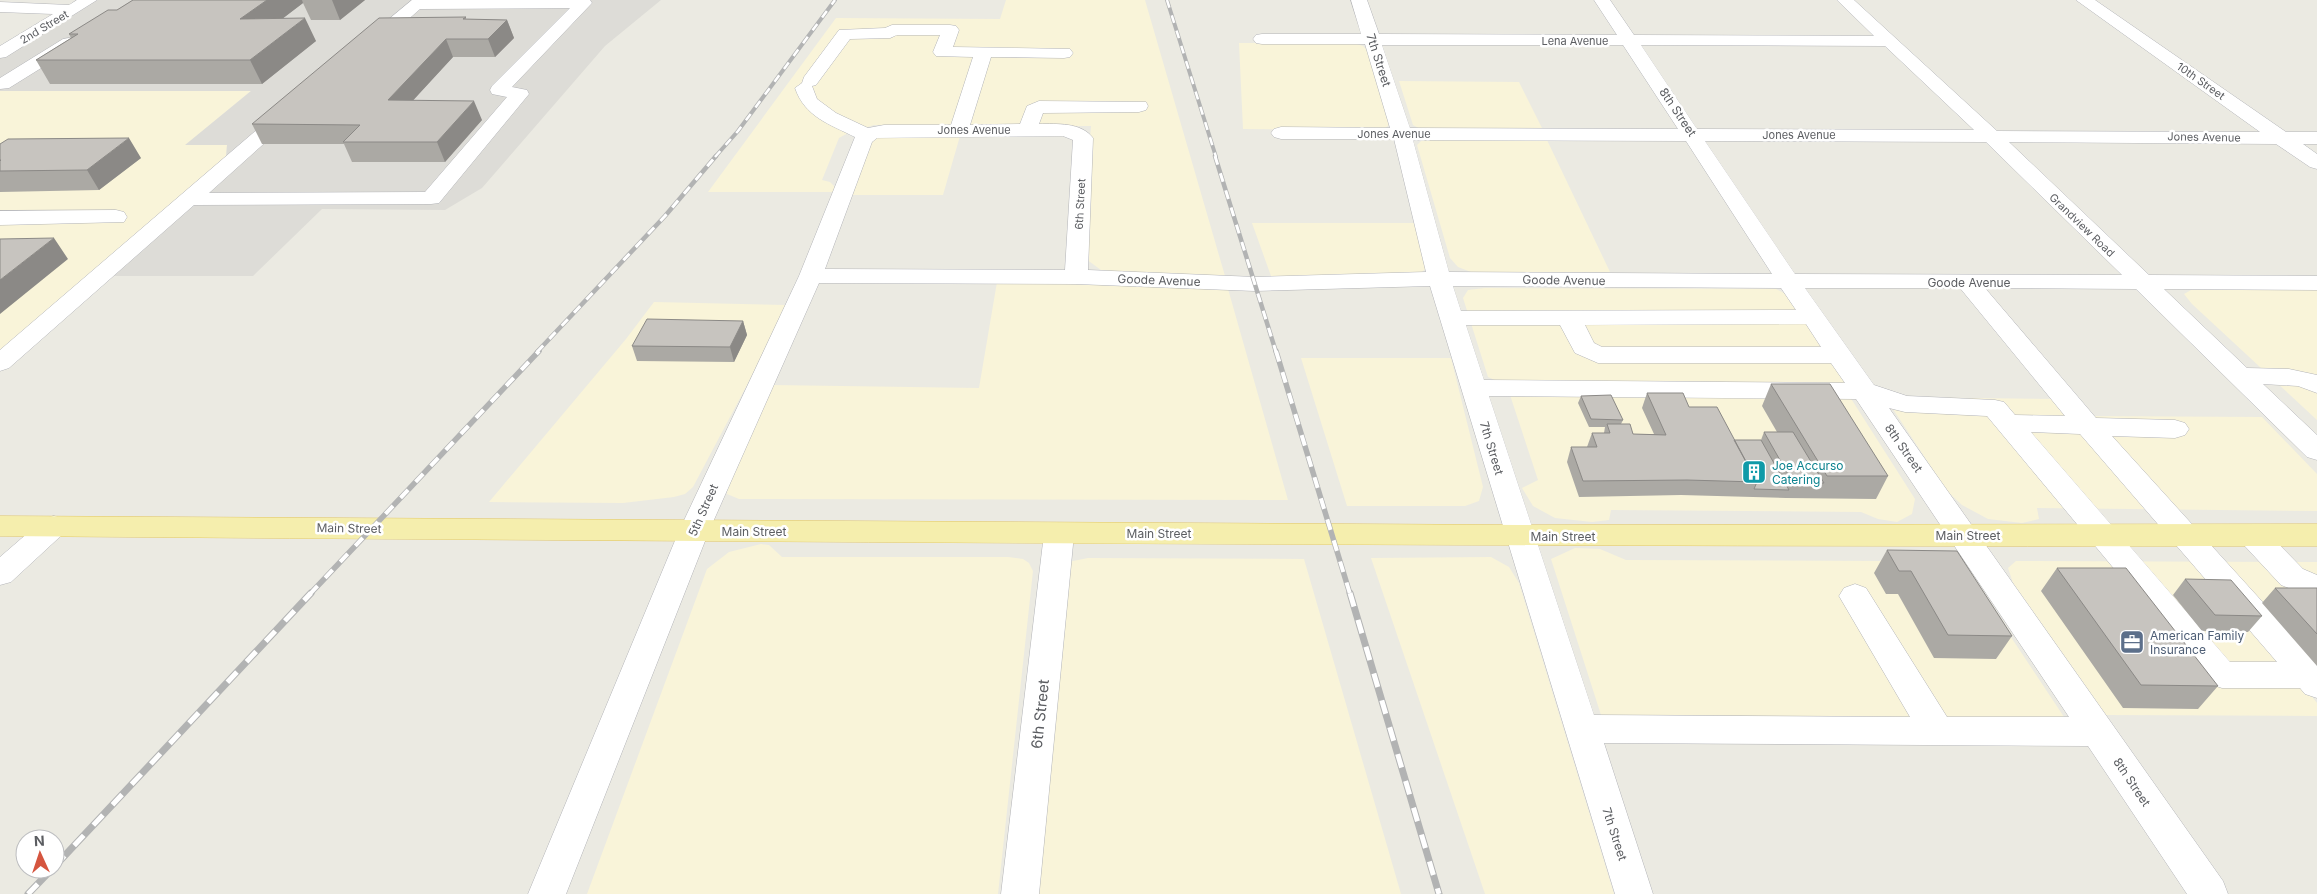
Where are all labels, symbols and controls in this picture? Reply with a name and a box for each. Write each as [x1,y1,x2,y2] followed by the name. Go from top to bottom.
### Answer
[17,7,71,47] street label: 2nd Street
[1363,31,1395,89] street label: 7th Street
[1541,34,1609,48] street label: Lena Avenue
[2174,59,2228,103] street label: 10th Street
[1656,85,1700,139] street label: 8th Street
[937,123,1011,137] street label: Jones Avenue
[1357,127,1431,141] street label: Jones Avenue
[1762,128,1836,142] street label: Jones Avenue
[2167,129,2241,145] street label: Jones Avenue
[1072,178,1088,230] street label: 6th Street
[2046,190,2118,260] street label: Grandview Road
[1117,271,1201,289] street label: Goode Avenue
[1522,272,1606,288] street label: Goode Avenue
[1927,275,2011,290] street label: Goode Avenue
[1477,419,1507,477] street label: 7th Street
[1882,421,1926,475] street label: 8th Street
[1772,458,1844,487] place label: Joe Accurso Catering
[1741,459,1767,485] building icon: Joe Accurso Catering
[685,482,721,538] street label: 5th Street
[316,520,382,536] street label: Main Street
[722,524,786,539] street label: Main Street
[1127,526,1191,541] street label: Main Street
[1936,528,2000,543] street label: Main Street
[1531,529,1595,544] street label: Main Street
[2150,628,2244,657] place label: American Family Insurance
[2119,629,2145,655] office icon: American Family Insurance
[1027,678,1053,750] street label: 6th Street
[2110,755,2154,809] street label: 8th Street
[1599,805,1631,863] street label: 7th Street
[15,829,65,879] north arrow
[34,832,45,849] text: N

